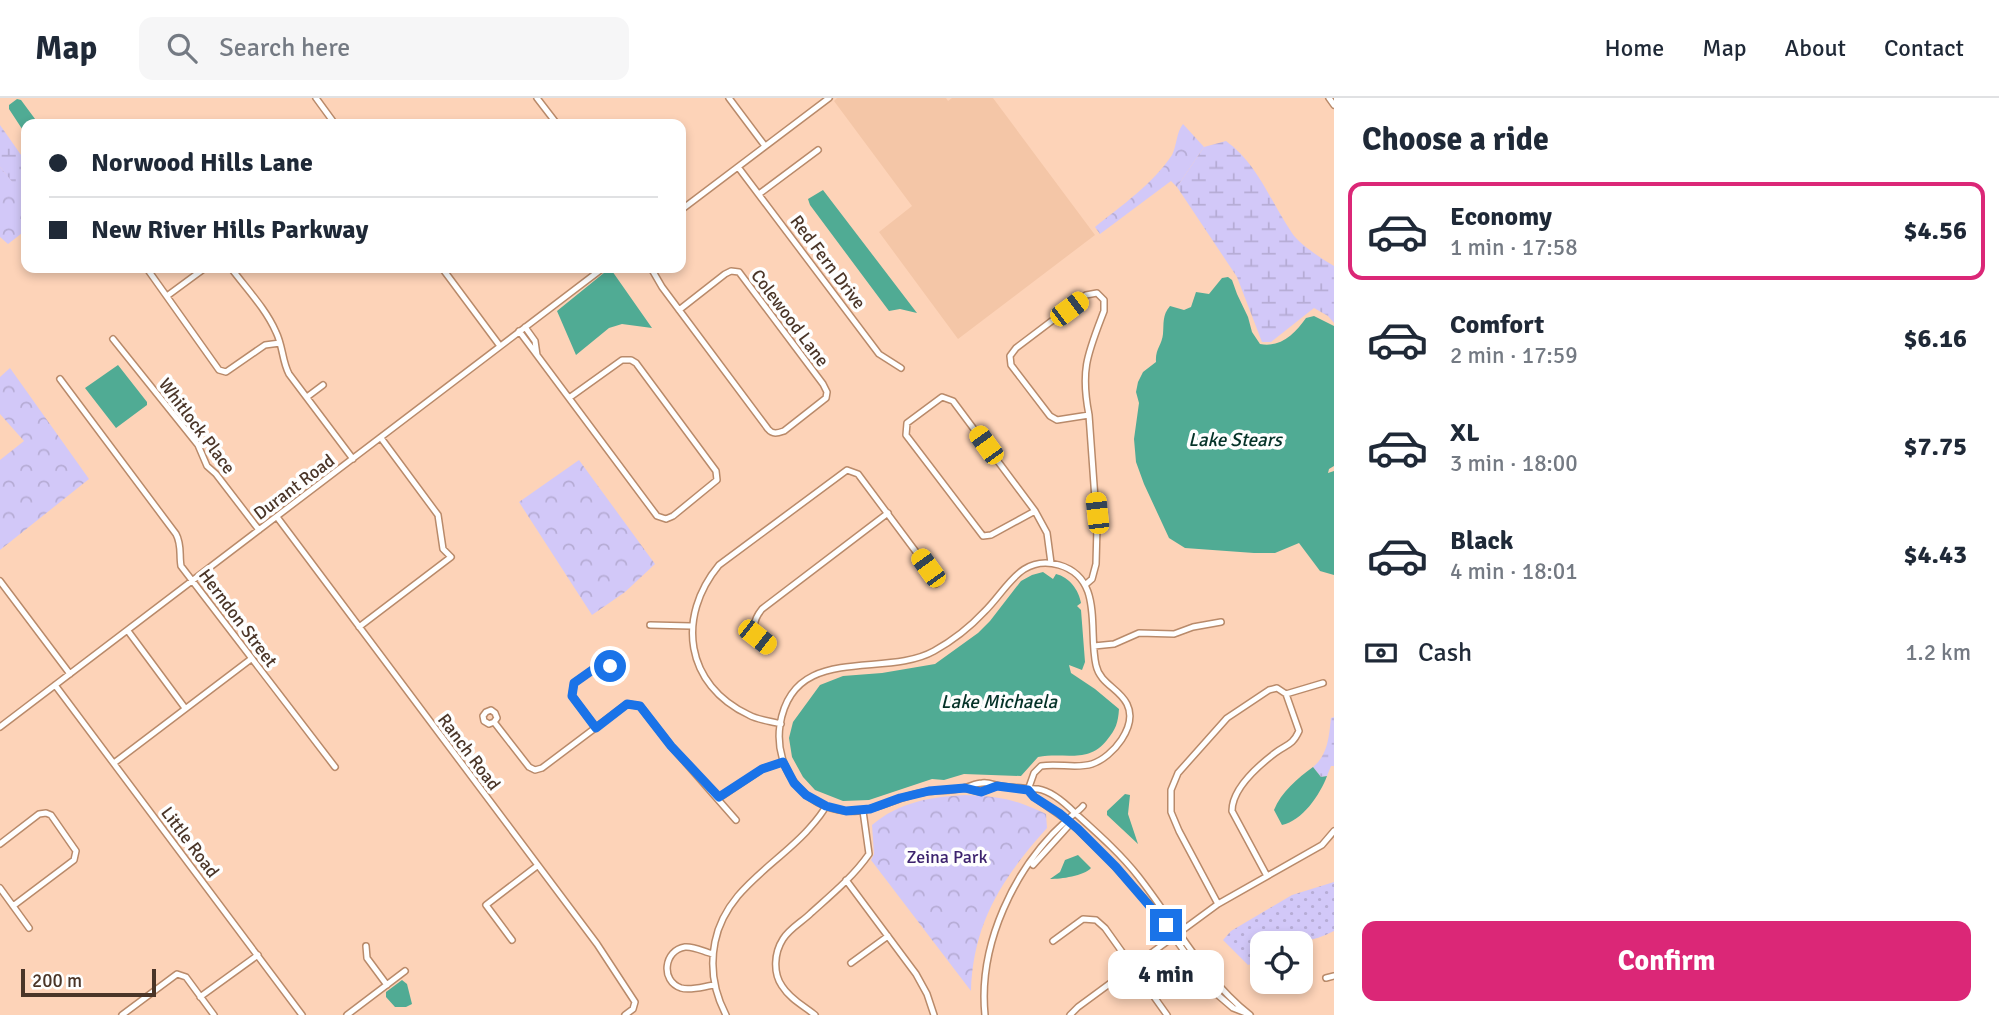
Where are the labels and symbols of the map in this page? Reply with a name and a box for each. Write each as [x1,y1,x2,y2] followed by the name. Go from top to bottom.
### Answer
[786,211,870,313] street label: Red Fern Drive
[746,265,834,371] street label: Colewood Lane
[1046,288,1093,330] car
[154,374,240,478] street label: Whitlock Place
[966,422,1007,468] car
[1188,428,1284,452] water label: Lake Stears
[249,449,339,525] street label: Durant Road
[1085,491,1110,535] car
[908,545,949,591] car
[194,565,282,671] street label: Herndon Street
[734,616,781,658] car
[594,650,626,682] route start
[941,690,1059,714] water label: Lake Michaela
[433,709,505,795] street label: Ranch Road
[156,802,224,882] street label: Little Road
[906,846,988,868] park label: Zeina Park
[1150,909,1182,941] route end
[1108,950,1224,998] callout: 4 min
[21,966,156,998] scale bar

